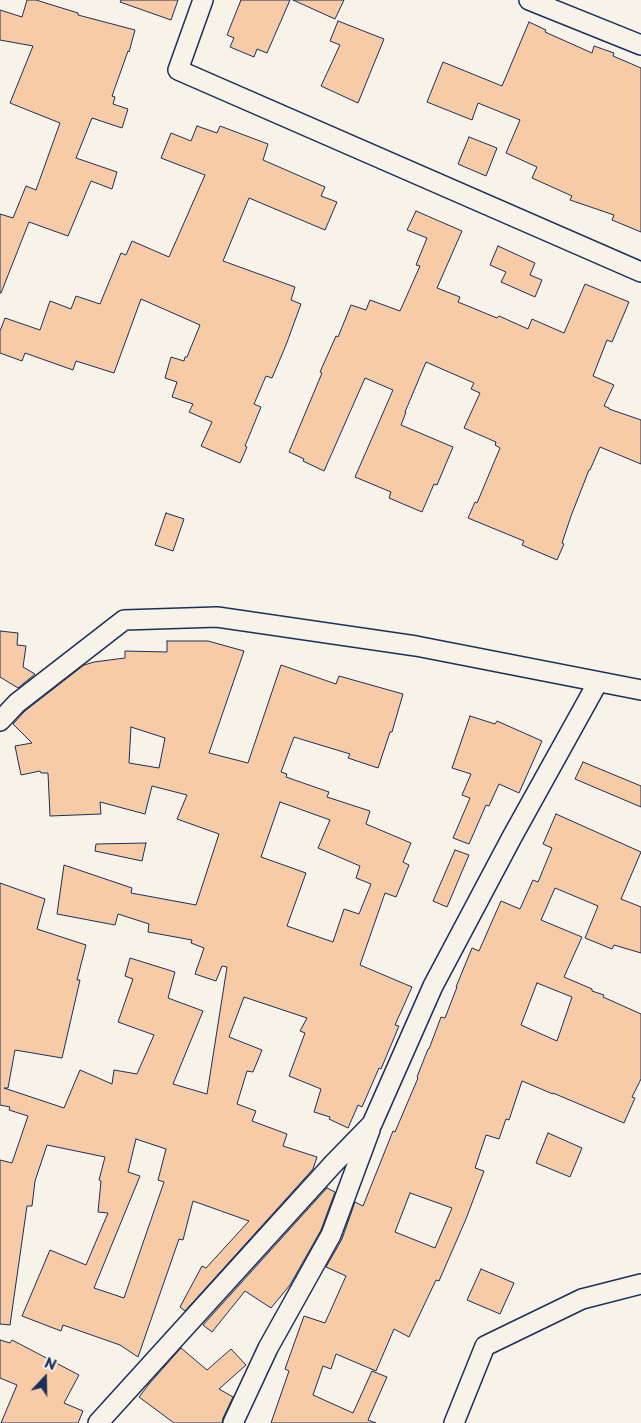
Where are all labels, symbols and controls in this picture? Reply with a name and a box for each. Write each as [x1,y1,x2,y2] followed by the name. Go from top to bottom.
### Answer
[42,1352,59,1375] text: N
[20,1353,70,1403] north arrow

